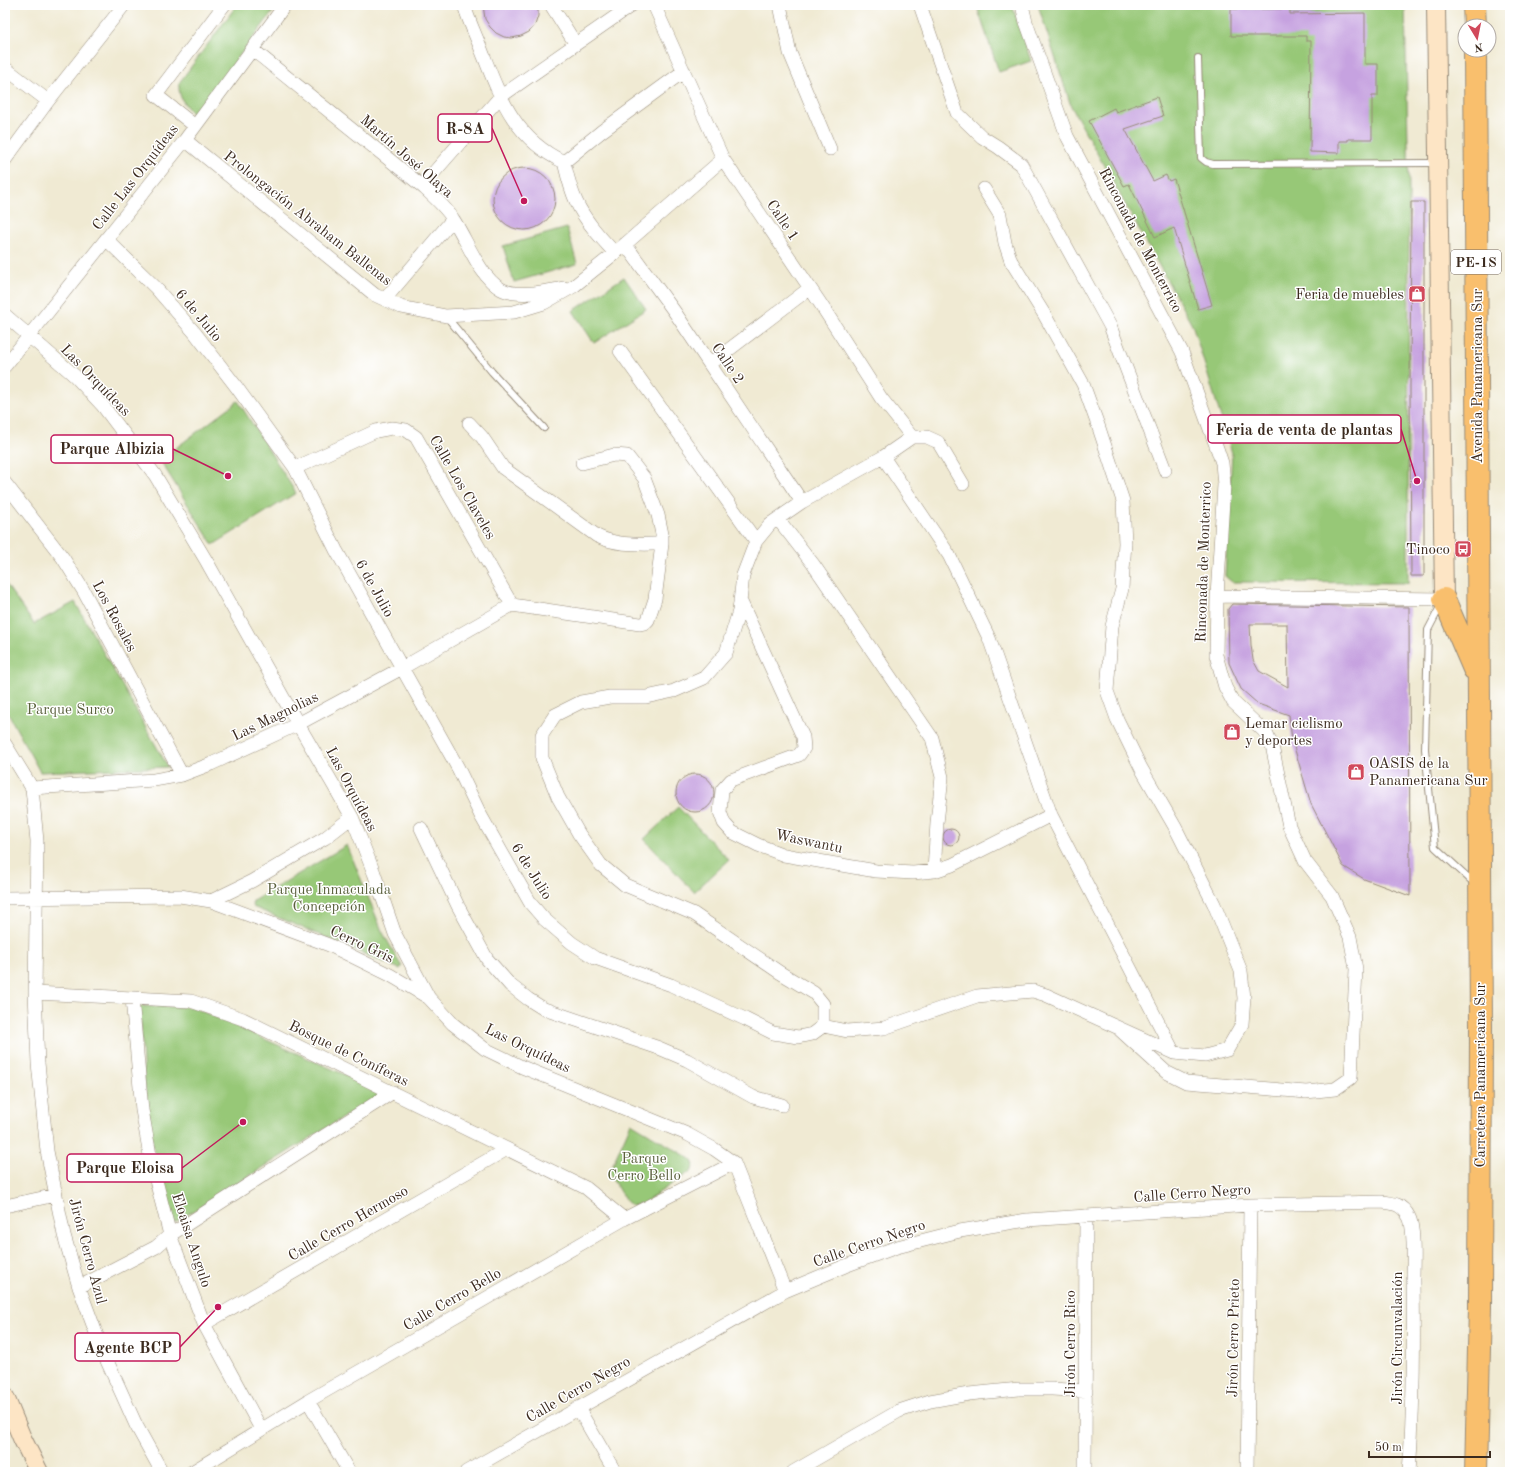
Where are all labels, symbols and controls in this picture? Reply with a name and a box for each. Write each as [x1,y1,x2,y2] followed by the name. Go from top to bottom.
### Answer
[1457,18,1497,58] north arrow
[1473,40,1484,53] text: N
[357,113,456,202] street label: Martín José Olaya
[438,114,492,142] callout: R-8A
[90,122,182,234] street label: Calle Las Orquídeas
[446,122,484,138] text: R-8A
[220,149,394,289] street label: Prolongación Abraham Ballenas
[1095,166,1184,315] street label: Rinconada de Monterrico
[763,198,801,244] street label: Calle 1
[1451,250,1501,274] road number: PE-1S
[1407,284,1427,304] shop icon: Feria de muebles
[172,287,224,345] street label: 6 de Julio
[1295,288,1404,303] place label: Feria de muebles
[1471,289,1486,463] street label: Avenida Panamericana Sur
[708,341,746,387] street label: Calle 2
[57,342,133,420] street label: Las Orquídeas
[1208,415,1401,443] callout: Feria de venta de plantas
[1215,423,1393,439] text: Feria de venta de plantas
[426,433,498,542] street label: Calle Los Claveles
[51,435,173,463] callout: Parque Albizia
[59,442,165,458] text: Parque Albizia
[1194,481,1215,643] street label: Rinconada de Monterrico
[1453,539,1473,559] bus stop icon: Tinoco
[1406,543,1450,558] place label: Tinoco
[352,557,396,620] street label: 6 de Julio
[89,579,139,655] street label: Los Rosales
[230,690,321,745] street label: Las Magnolias
[26,703,114,718] park label: Parque Surco
[1245,717,1343,749] place label: Lemar ciclismo y deportes
[1222,722,1242,742] shop icon: Lemar ciclismo y deportes
[322,745,379,834] street label: Las Orquídeas
[1369,757,1488,789] place label: OASIS de la Panamericana Sur
[1346,762,1366,782] shop icon: OASIS de la Panamericana Sur
[774,828,844,857] street label: Waswantu
[508,841,554,903] street label: 6 de Julio
[267,883,392,915] park label: Parque Inmaculada Concepción
[327,924,396,967] street label: Cerro Gris
[1474,982,1489,1168] street label: Carretera Panamericana Sur
[286,1019,411,1090] street label: Bosque de Coníferas
[482,1022,572,1076] street label: Las Orquídeas
[607,1152,681,1184] park label: Parque Cerro Bello
[67,1154,182,1182] callout: Parque Eloisa
[76,1161,174,1177] text: Parque Eloisa
[1133,1183,1251,1206] street label: Calle Cerro Negro
[286,1184,411,1265] street label: Calle Cerro Hermoso
[168,1191,213,1290] street label: Eloaisa Angulo
[65,1197,108,1306] street label: Jirón Cerro Azul
[811,1218,928,1271] street label: Calle Cerro Negro
[401,1266,504,1334] street label: Calle Cerro Bello
[1391,1271,1406,1405] street label: Jirón Circunvalación
[1226,1278,1243,1398] street label: Jirón Cerro Prieto
[1064,1290,1079,1398] street label: Jirón Cerro Rico
[75,1333,180,1361] callout: Agente BCP
[84,1341,172,1357] text: Agente BCP
[524,1354,633,1426] street label: Calle Cerro Negro
[1369,1433,1490,1459] scale bar
[1375,1441,1402,1454] text: 50 m

